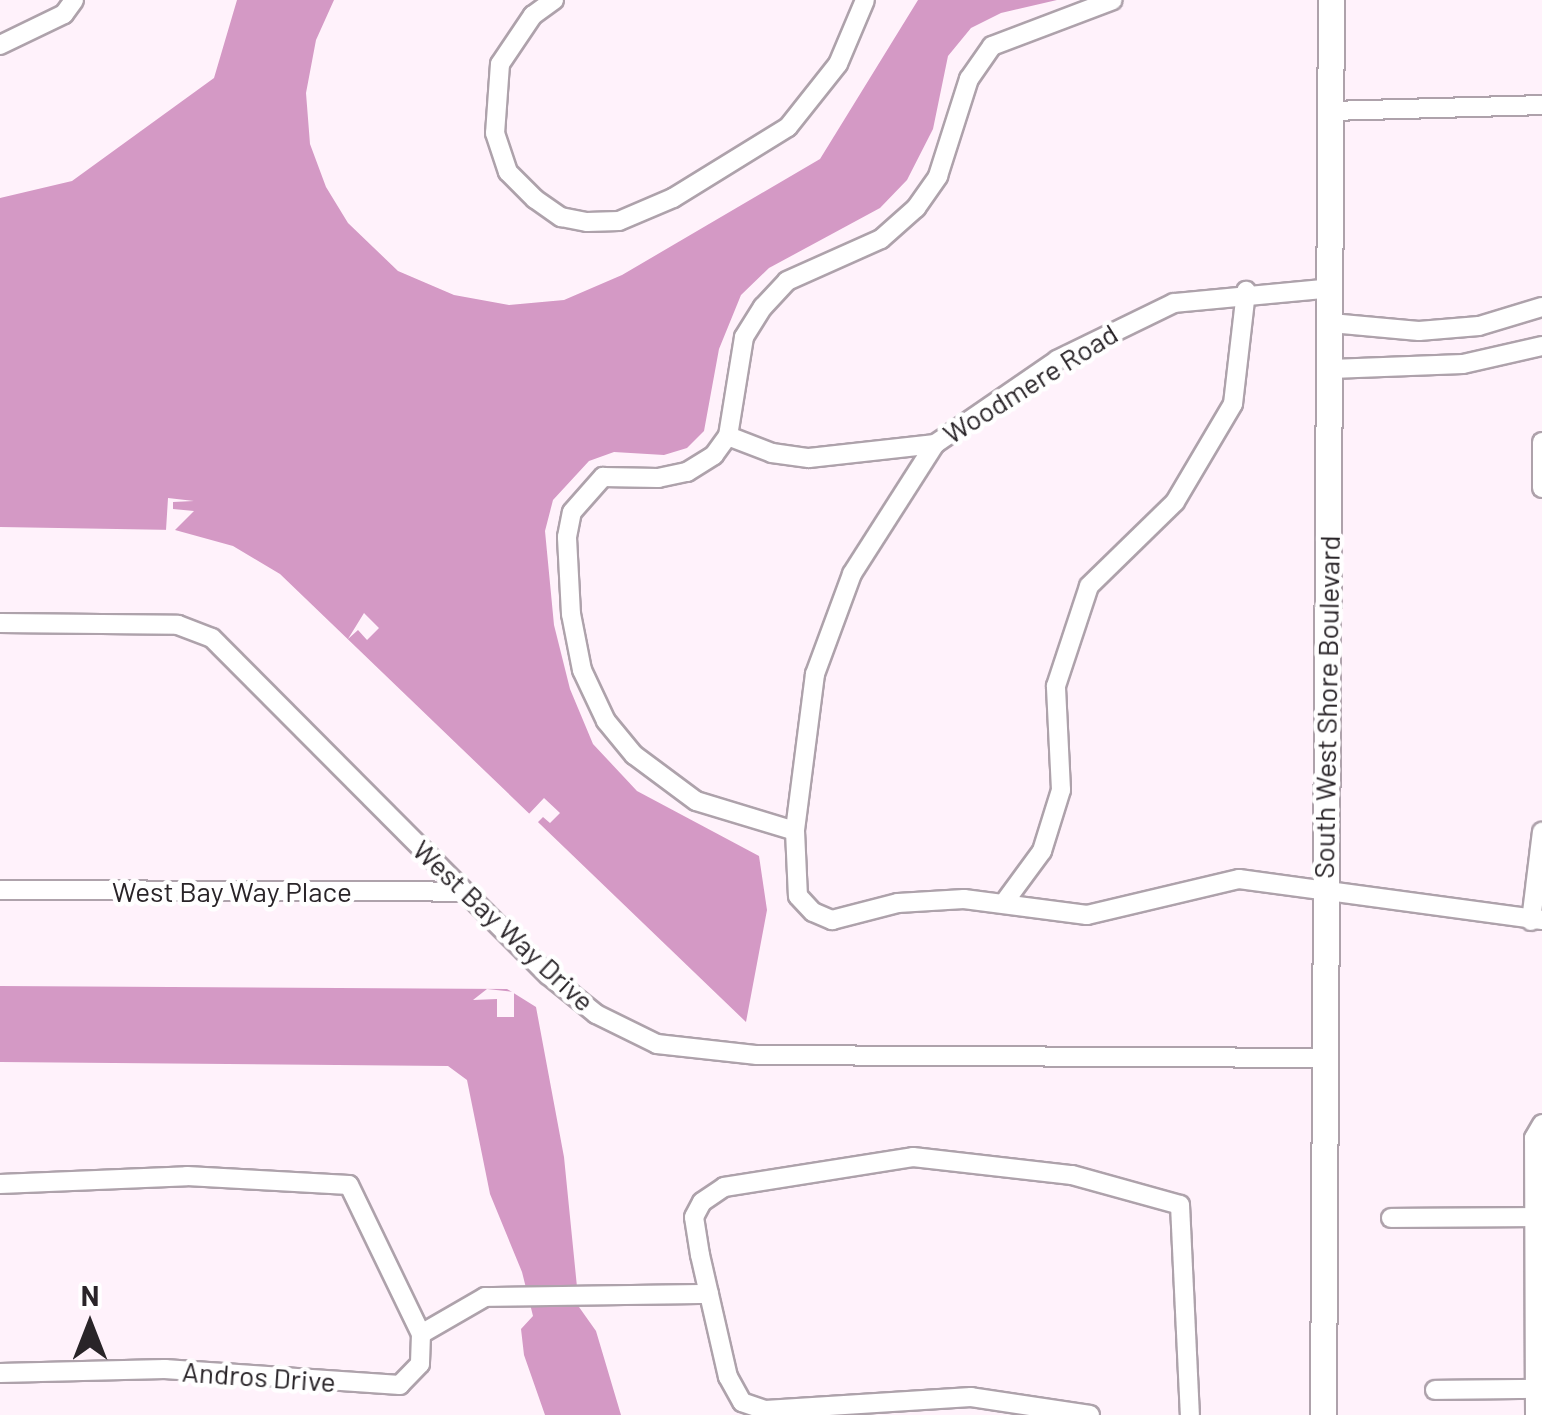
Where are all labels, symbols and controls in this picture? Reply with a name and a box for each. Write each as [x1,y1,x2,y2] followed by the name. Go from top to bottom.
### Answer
[937,316,1123,450] street label: Woodmere Road
[1306,535,1346,879] street label: South West Shore Boulevard
[406,832,602,1018] street label: West Bay Way Drive
[112,874,352,908] street label: West Bay Way Place
[40,1275,140,1375] north arrow
[81,1278,99,1312] text: N
[181,1354,337,1398] street label: Andros Drive

